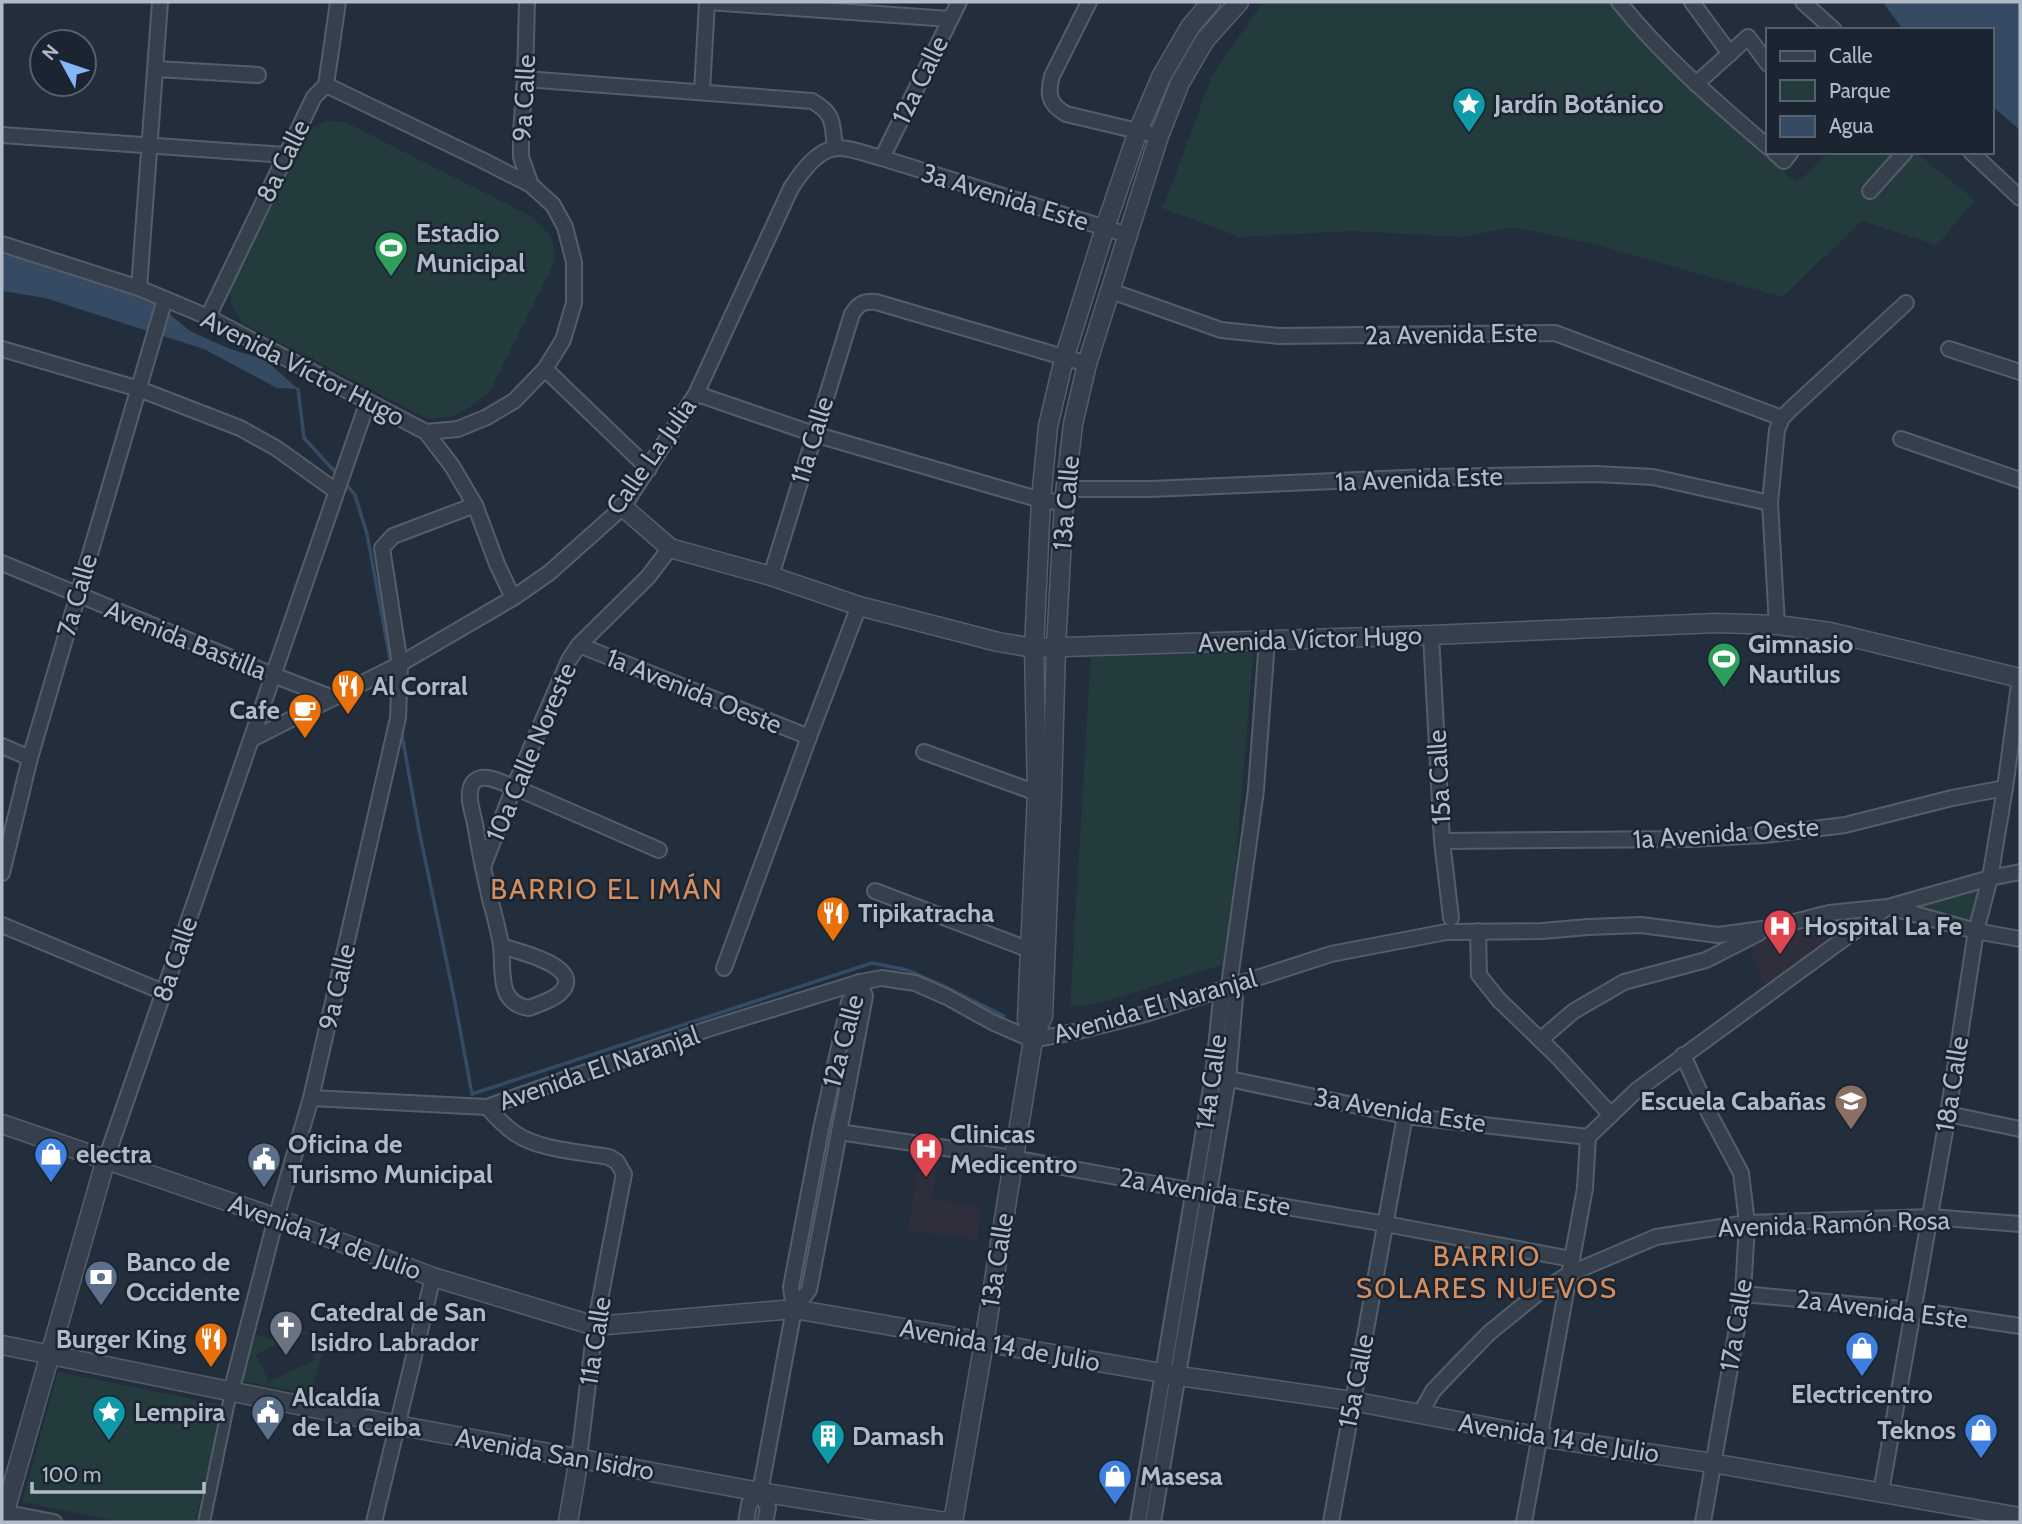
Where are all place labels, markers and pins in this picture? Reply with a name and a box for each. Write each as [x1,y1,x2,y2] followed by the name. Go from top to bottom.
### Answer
[1450,85,1488,134] place icon: Jardín Botánico
[1493,88,1664,120] place label: Jardín Botánico
[416,217,525,279] place label: Estadio Municipal
[372,229,410,278] sports icon: Estadio Municipal
[1748,628,1853,690] place label: Gimnasio Nautilus
[1705,640,1743,689] sports icon: Gimnasio Nautilus
[329,667,367,716] restaurant icon: Al Corral
[372,670,468,702] place label: Al Corral
[286,691,324,740] cafe icon: Cafe
[229,694,280,726] place label: Cafe
[814,894,852,943] restaurant icon: Tipikatracha
[858,897,994,929] place label: Tipikatracha
[1761,907,1799,956] hospital icon: Hospital La Fe
[1804,910,1962,942] place label: Hospital La Fe
[1832,1082,1870,1131] school or university icon: Escuela Cabañas
[1640,1085,1826,1117] place label: Escuela Cabañas
[950,1118,1077,1180] place label: Clinicas Medicentro
[288,1128,493,1190] place label: Oficina de Turismo Municipal
[907,1130,945,1179] hospital icon: Clinicas Medicentro
[32,1135,70,1184] shop icon: electra
[76,1138,152,1170] place label: electra
[245,1140,283,1189] public building icon: Oficina de Turismo Municipal
[126,1246,240,1308] place label: Banco de Occidente
[82,1258,120,1307] bank icon: Banco de Occidente
[310,1296,486,1358] place label: Catedral de San Isidro Labrador
[267,1308,305,1357] church icon: Catedral de San Isidro Labrador
[192,1320,230,1369] restaurant icon: Burger King
[56,1323,186,1355] place label: Burger King
[1843,1329,1881,1378] shop icon: Electricentro
[1791,1378,1933,1410] place label: Electricentro
[292,1381,421,1443] place label: Alcaldía de La Ceiba
[90,1393,128,1442] place icon: Lempira
[249,1393,287,1442] public building icon: Alcaldía de La Ceiba
[134,1396,225,1428] place label: Lempira
[1962,1411,2000,1460] shop icon: Teknos
[1877,1414,1956,1446] place label: Teknos
[809,1417,847,1466] building icon: Damash
[852,1420,944,1452] place label: Damash
[1096,1457,1134,1506] shop icon: Masesa
[1140,1460,1223,1492] place label: Masesa

